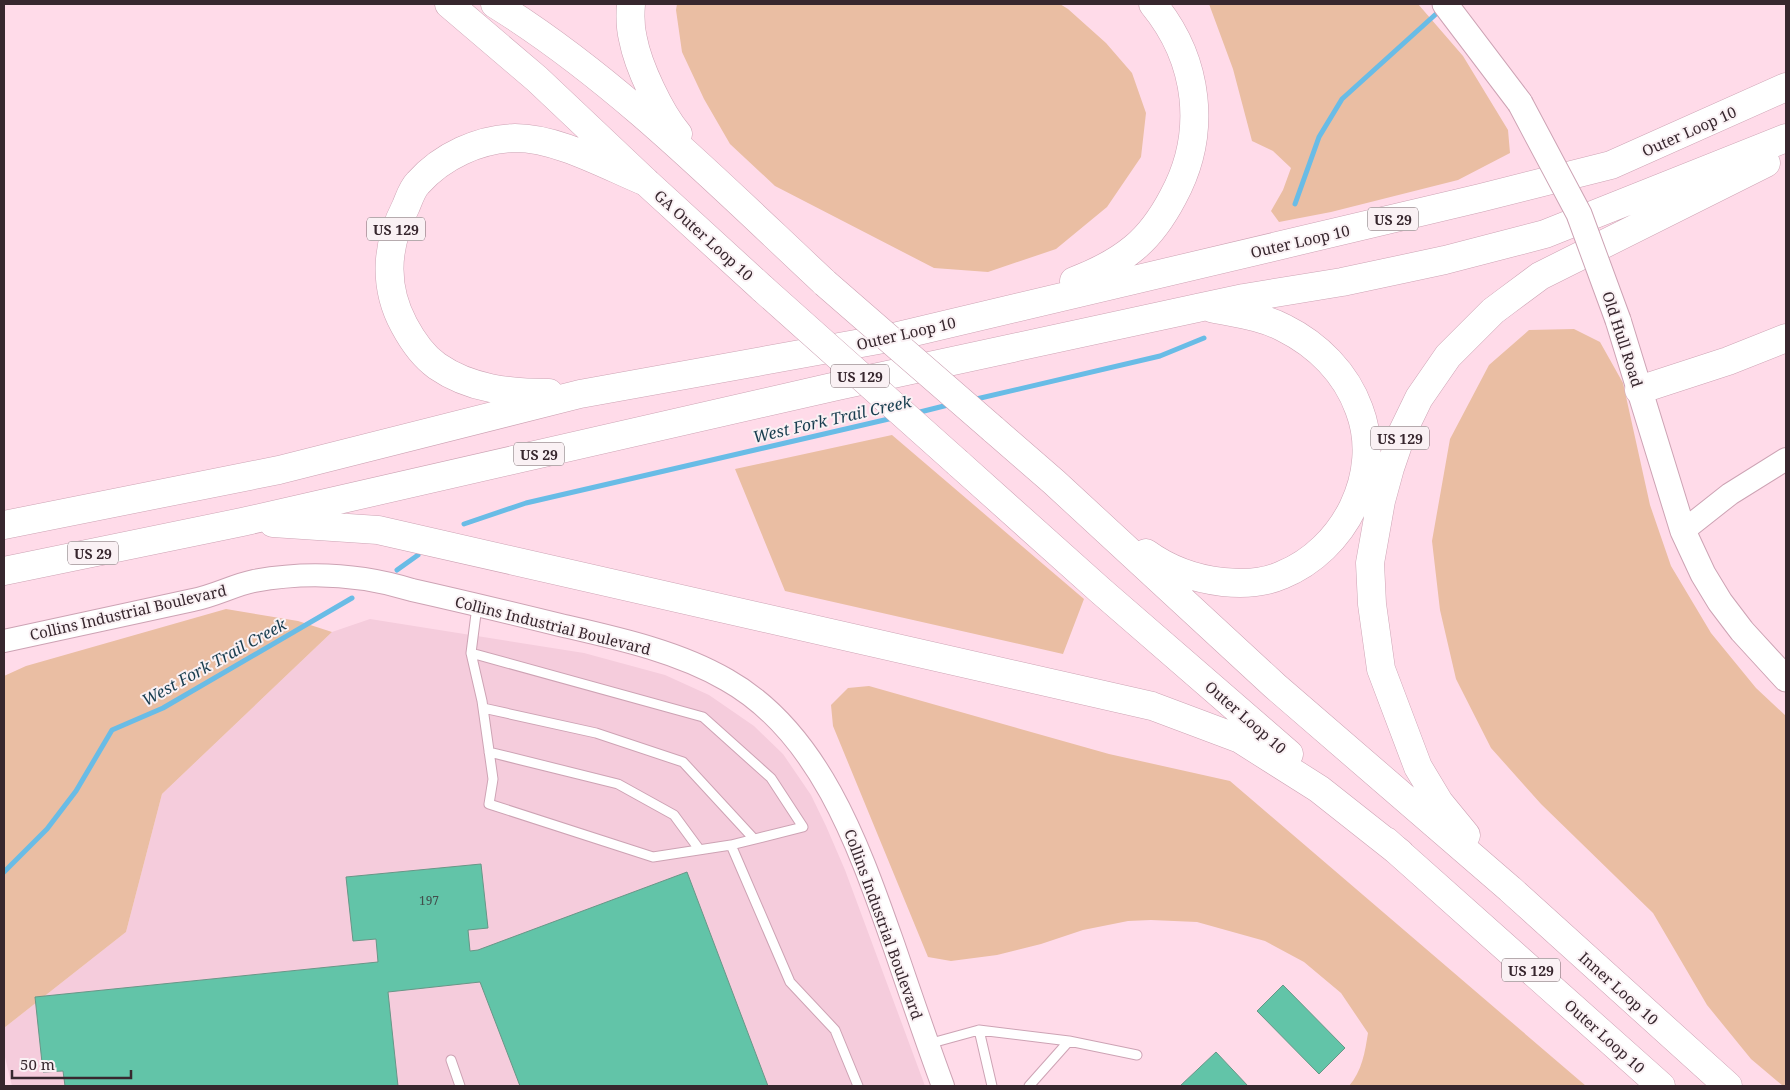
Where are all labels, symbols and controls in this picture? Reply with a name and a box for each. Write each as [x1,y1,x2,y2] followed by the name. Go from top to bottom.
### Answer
[1639,101,1739,161] street label: Outer Loop 10
[650,185,758,285] street label: GA Outer Loop 10
[1368,208,1418,230] road number: US 29
[367,218,425,240] road number: US 129
[1248,220,1352,262] street label: Outer Loop 10
[1598,289,1648,389] street label: Old Hull Road
[854,312,958,354] street label: Outer Loop 10
[831,364,889,388] road number: US 129
[751,390,914,448] water label: West Fork Trail Creek
[1371,426,1429,449] road number: US 129
[514,442,564,466] road number: US 29
[68,542,118,564] road number: US 29
[28,580,228,644] street label: Collins Industrial Boulevard
[453,591,653,659] street label: Collins Industrial Boulevard
[138,613,291,711] water label: West Fork Trail Creek
[1201,676,1291,758] street label: Outer Loop 10
[840,826,928,1022] street label: Collins Industrial Boulevard
[419,892,439,909] house number: 197
[1575,947,1663,1029] street label: Inner Loop 10
[1502,958,1560,982] road number: US 129
[1561,995,1649,1077] street label: Outer Loop 10
[12,1048,131,1080] scale bar
[20,1054,55,1074] text: 50 m

